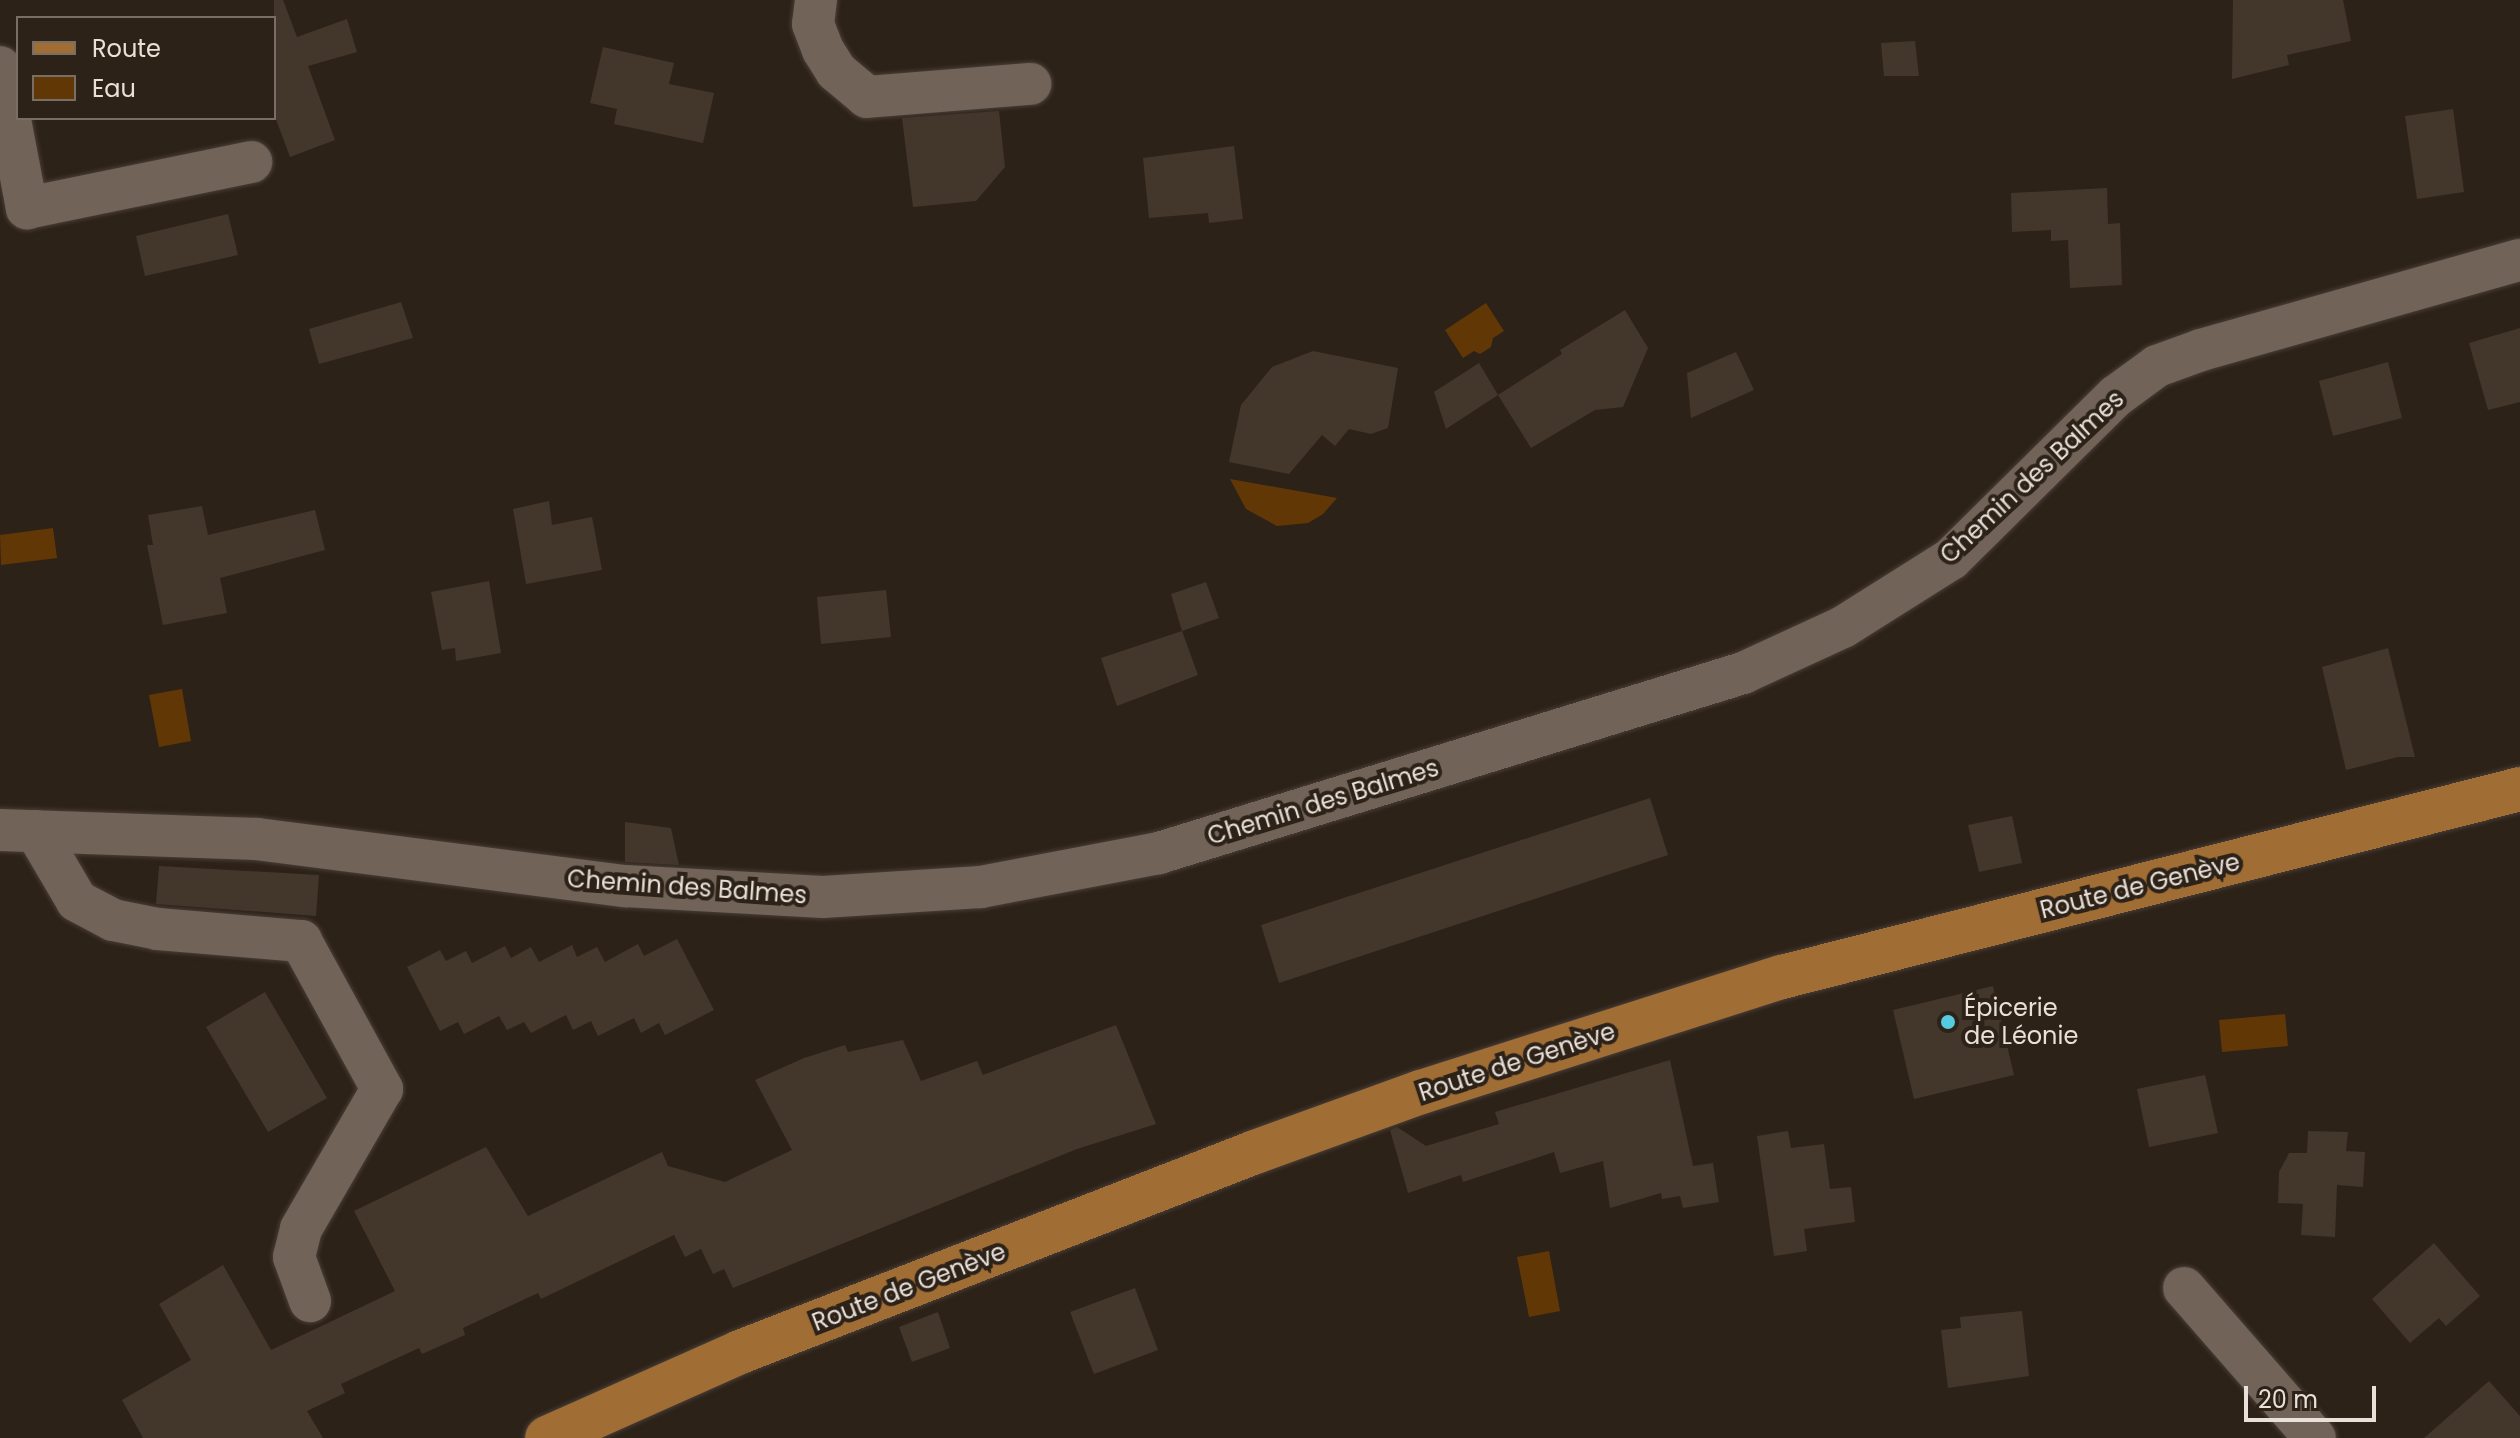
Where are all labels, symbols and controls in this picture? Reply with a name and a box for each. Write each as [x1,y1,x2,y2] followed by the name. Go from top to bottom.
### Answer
[16,16,276,120] legend
[92,32,161,65] text: Route
[92,72,136,105] text: Eau
[1934,385,2130,569] street label: Chemin des Balmes
[1204,753,1442,851] street label: Chemin des Balmes
[2037,847,2243,925] street label: Route de Genève
[566,864,808,910] street label: Chemin des Balmes
[1964,994,2078,1050] place label: Épicerie de Léonie
[1939,1013,1957,1031] marker: Épicerie de Léonie
[1415,1017,1619,1107] street label: Route de Genève
[808,1237,1010,1337] street label: Route de Genève
[2248,1370,2380,1420] scale bar
[2258,1383,2318,1416] text: 20 m

